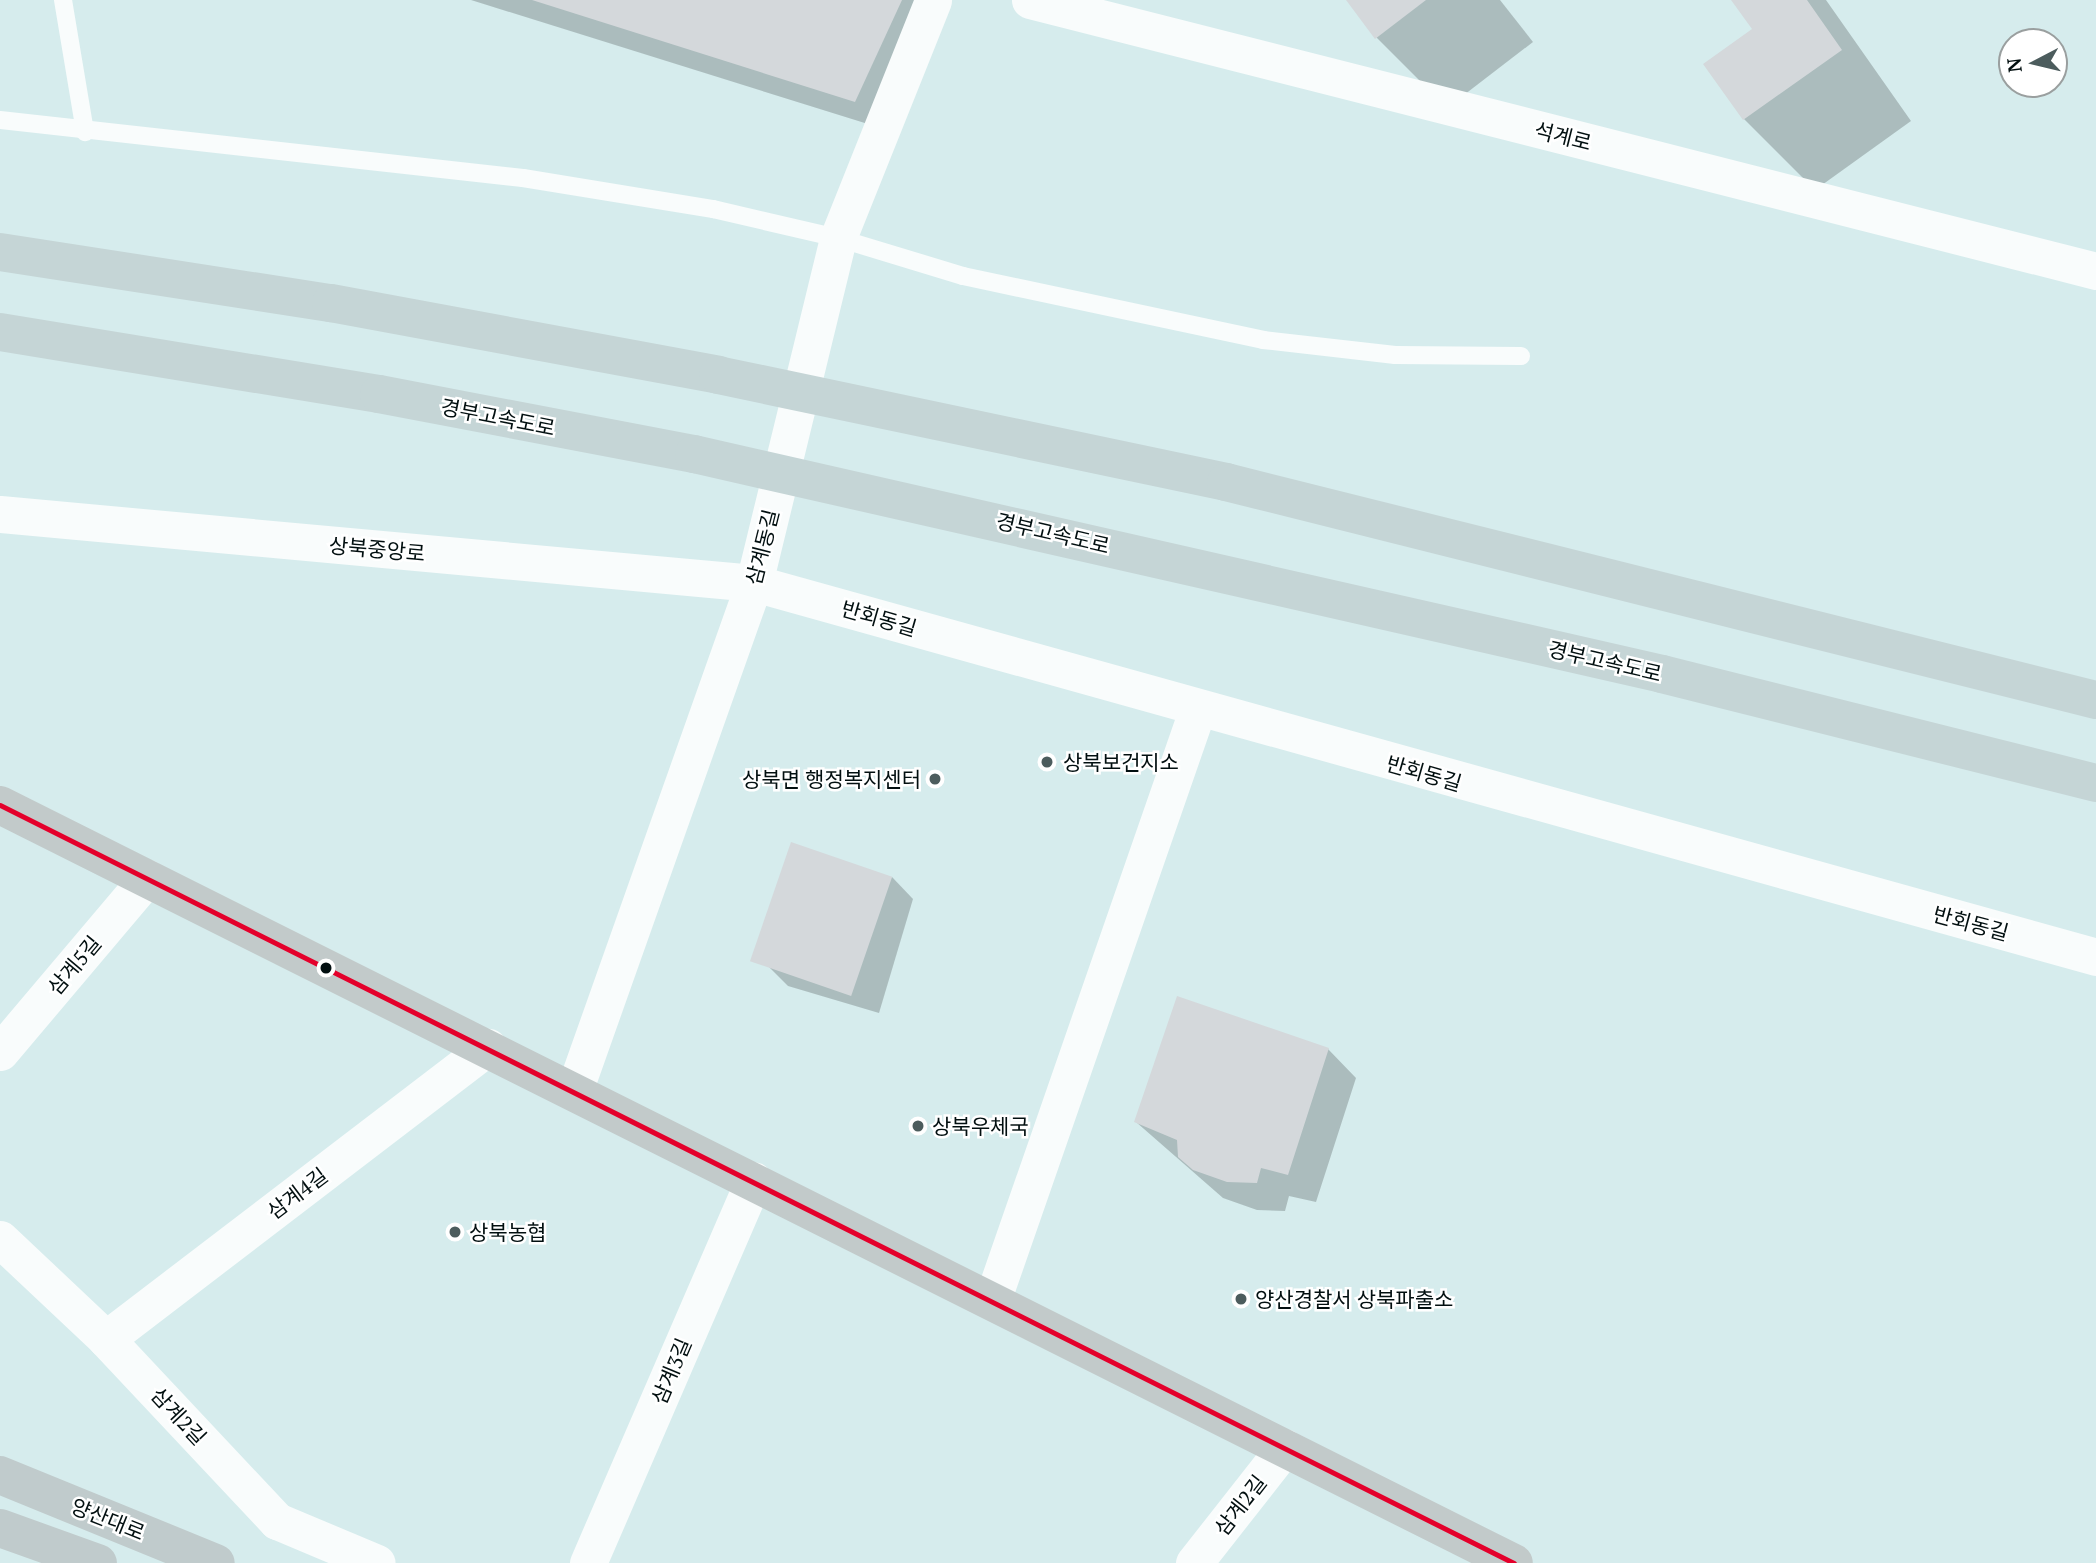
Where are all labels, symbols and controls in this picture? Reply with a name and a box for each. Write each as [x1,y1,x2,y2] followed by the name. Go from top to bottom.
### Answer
[1998,28,2068,98] north arrow
[2000,57,2027,74] text: N
[1532,117,1594,155] street label: 석계로
[439,394,557,440] street label: 경부고속도로
[740,506,784,588] street label: 삼계동길
[994,508,1112,558] street label: 경부고속도로
[328,532,426,566] street label: 상북중앙로
[838,595,920,641] street label: 반회동길
[1546,636,1664,686] street label: 경부고속도로
[1063,749,1179,775] place label: 상북보건지소
[1383,750,1465,796] street label: 반회동길
[1037,752,1057,772] marker: 상북보건지소
[742,766,921,792] place label: 상북면 행정복지센터
[927,771,943,787] marker: 상북면 행정복지센터
[1930,901,2012,945] street label: 반회동길
[42,930,106,1000] street label: 삼계5길
[319,961,333,975] unlabelled marker
[932,1113,1029,1139] place label: 상북우체국
[910,1118,926,1134] marker: 상북우체국
[262,1162,332,1224] street label: 삼계4길
[469,1219,546,1245] place label: 상북농협
[447,1224,463,1240] marker: 상북농협
[1255,1286,1453,1312] place label: 양산경찰서 상북파출소
[1233,1291,1249,1307] marker: 양산경찰서 상북파출소
[646,1334,696,1408] street label: 삼계3길
[146,1382,212,1450] street label: 삼계2길
[1209,1470,1271,1540] street label: 삼계2길
[67,1493,149,1545] street label: 양산대로

